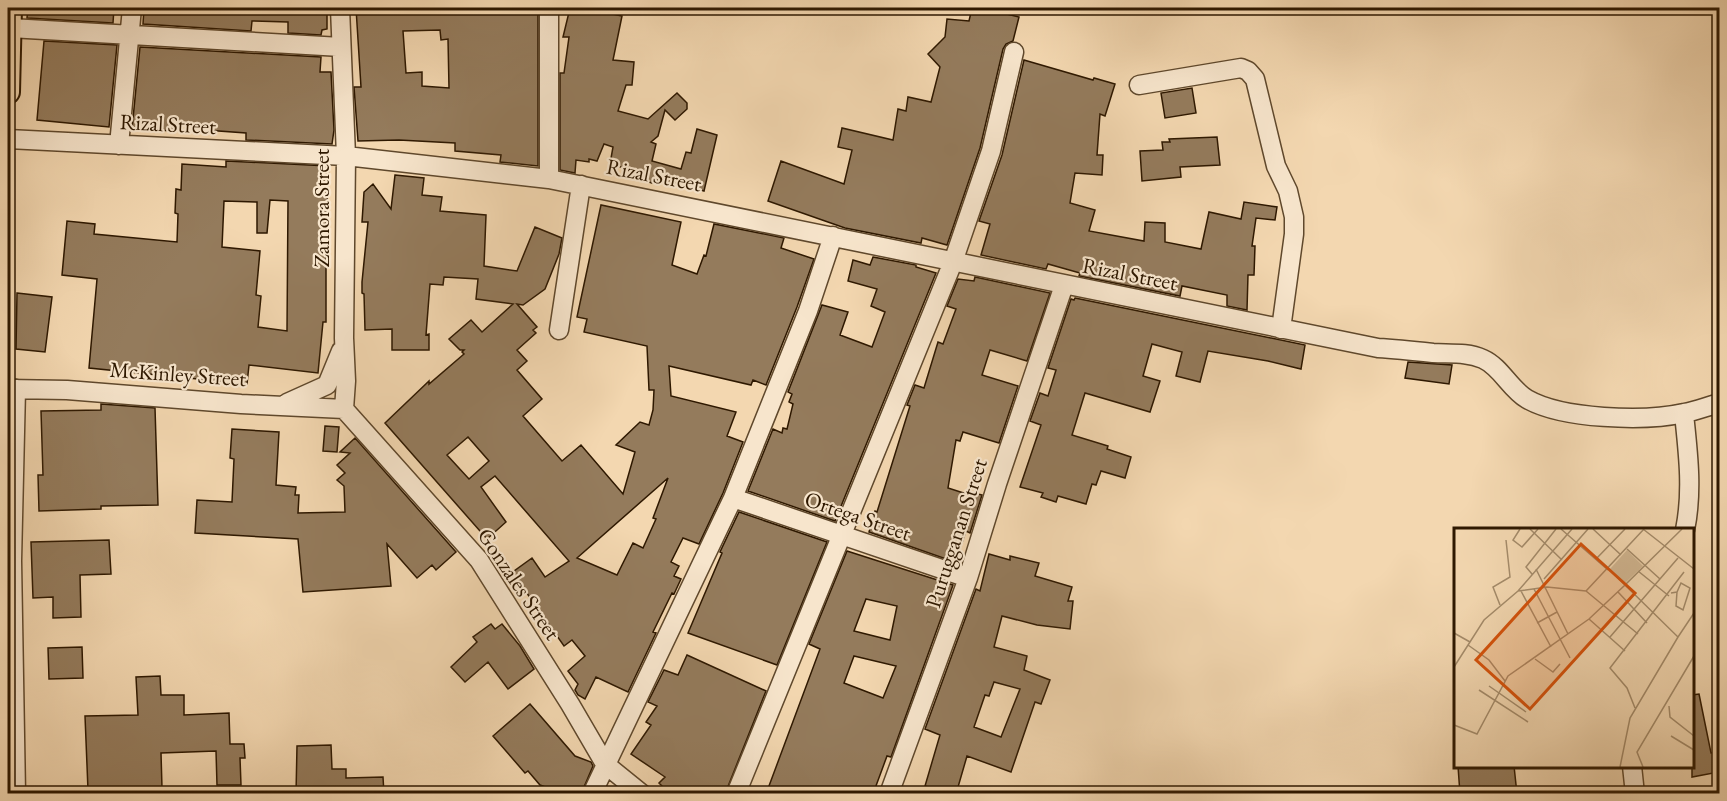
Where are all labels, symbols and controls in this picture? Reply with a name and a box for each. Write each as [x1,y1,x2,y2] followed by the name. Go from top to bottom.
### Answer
[119,107,217,141] street label: Rizal Street
[307,148,336,267] street label: Zamora Street
[604,152,704,198] street label: Rizal Street
[1080,251,1180,297] street label: Rizal Street
[109,355,247,393] street label: McKinley Street
[918,455,994,611] street label: Purugganan Street
[801,484,915,548] street label: Ortega Street
[471,522,567,646] street label: Gonzales Street
[1454,528,1694,768] inset map

